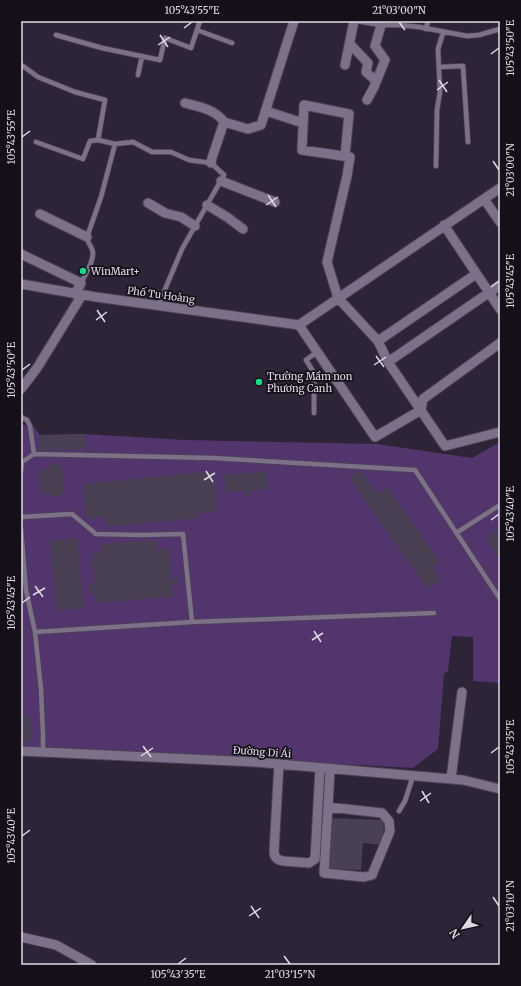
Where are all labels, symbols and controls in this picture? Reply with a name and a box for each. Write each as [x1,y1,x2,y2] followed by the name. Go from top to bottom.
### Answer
[165,4,220,17] text: 105°43'55"E
[372,4,426,17] text: 21°03'00"N
[504,19,517,76] text: 105°43'50"E
[5,109,18,164] text: 105°43'55"E
[504,143,517,197] text: 21°03'00"N
[504,253,517,308] text: 105°43'45"E
[90,265,140,278] place label: WinMart+
[78,266,88,276] marker: WinMart+
[126,284,196,306] street label: Phố Tu Hoàng
[5,341,18,398] text: 105°43'50"E
[267,370,353,395] place label: Trường Mầm non Phương Canh
[254,377,264,387] marker: Trường Mầm non Phương Canh
[504,486,517,542] text: 105°43'40"E
[5,575,18,630] text: 105°43'45"E
[504,719,517,774] text: 105°43'35"E
[232,742,292,761] street label: Đường Di Ái
[5,808,18,864] text: 105°43'40"E
[504,880,517,932] text: 21°03'10"N
[443,908,483,948] north arrow
[446,926,463,941] text: N
[151,968,206,981] text: 105°43'35"E
[265,968,316,981] text: 21°03'15"N

